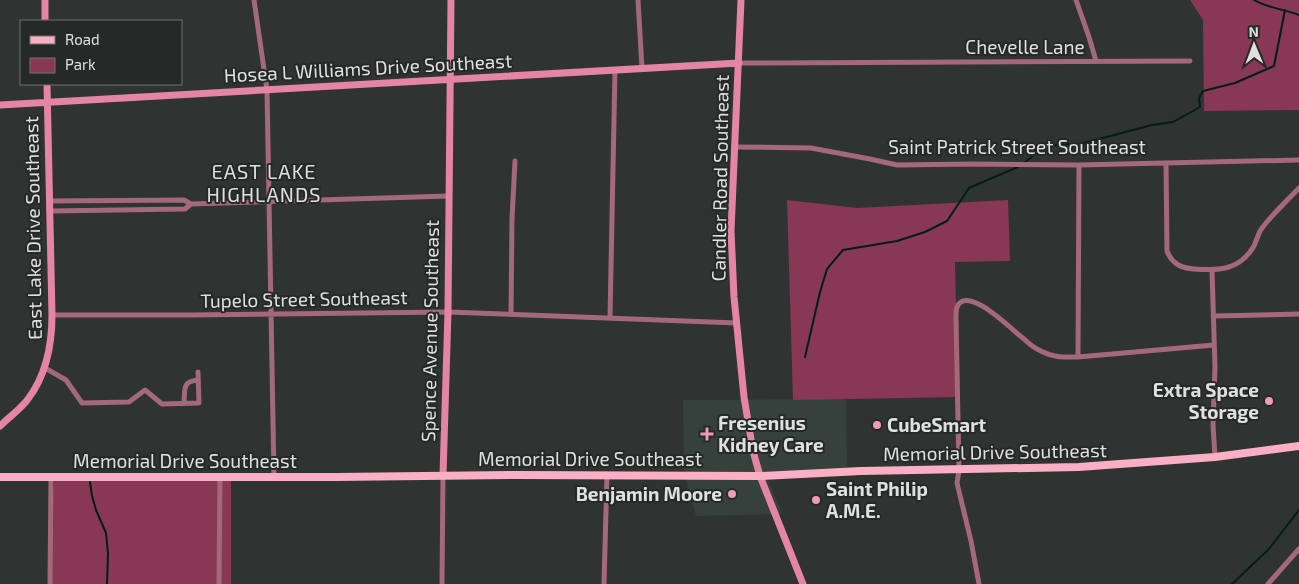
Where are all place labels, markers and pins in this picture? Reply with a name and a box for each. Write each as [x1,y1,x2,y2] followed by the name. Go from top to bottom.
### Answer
[1153,378,1259,423] place label: Extra Space Storage
[1263,395,1275,407] marker: Extra Space Storage
[718,411,824,457] place label: Fresenius Kidney Care
[887,413,986,436] place label: CubeSmart
[871,419,883,431] marker: CubeSmart
[700,427,714,441] marker: Fresenius Kidney Care
[826,477,928,522] place label: Saint Philip A.M.E.
[576,482,722,505] place label: Benjamin Moore
[726,488,738,500] marker: Benjamin Moore
[810,494,822,506] marker: Saint Philip A.M.E.

